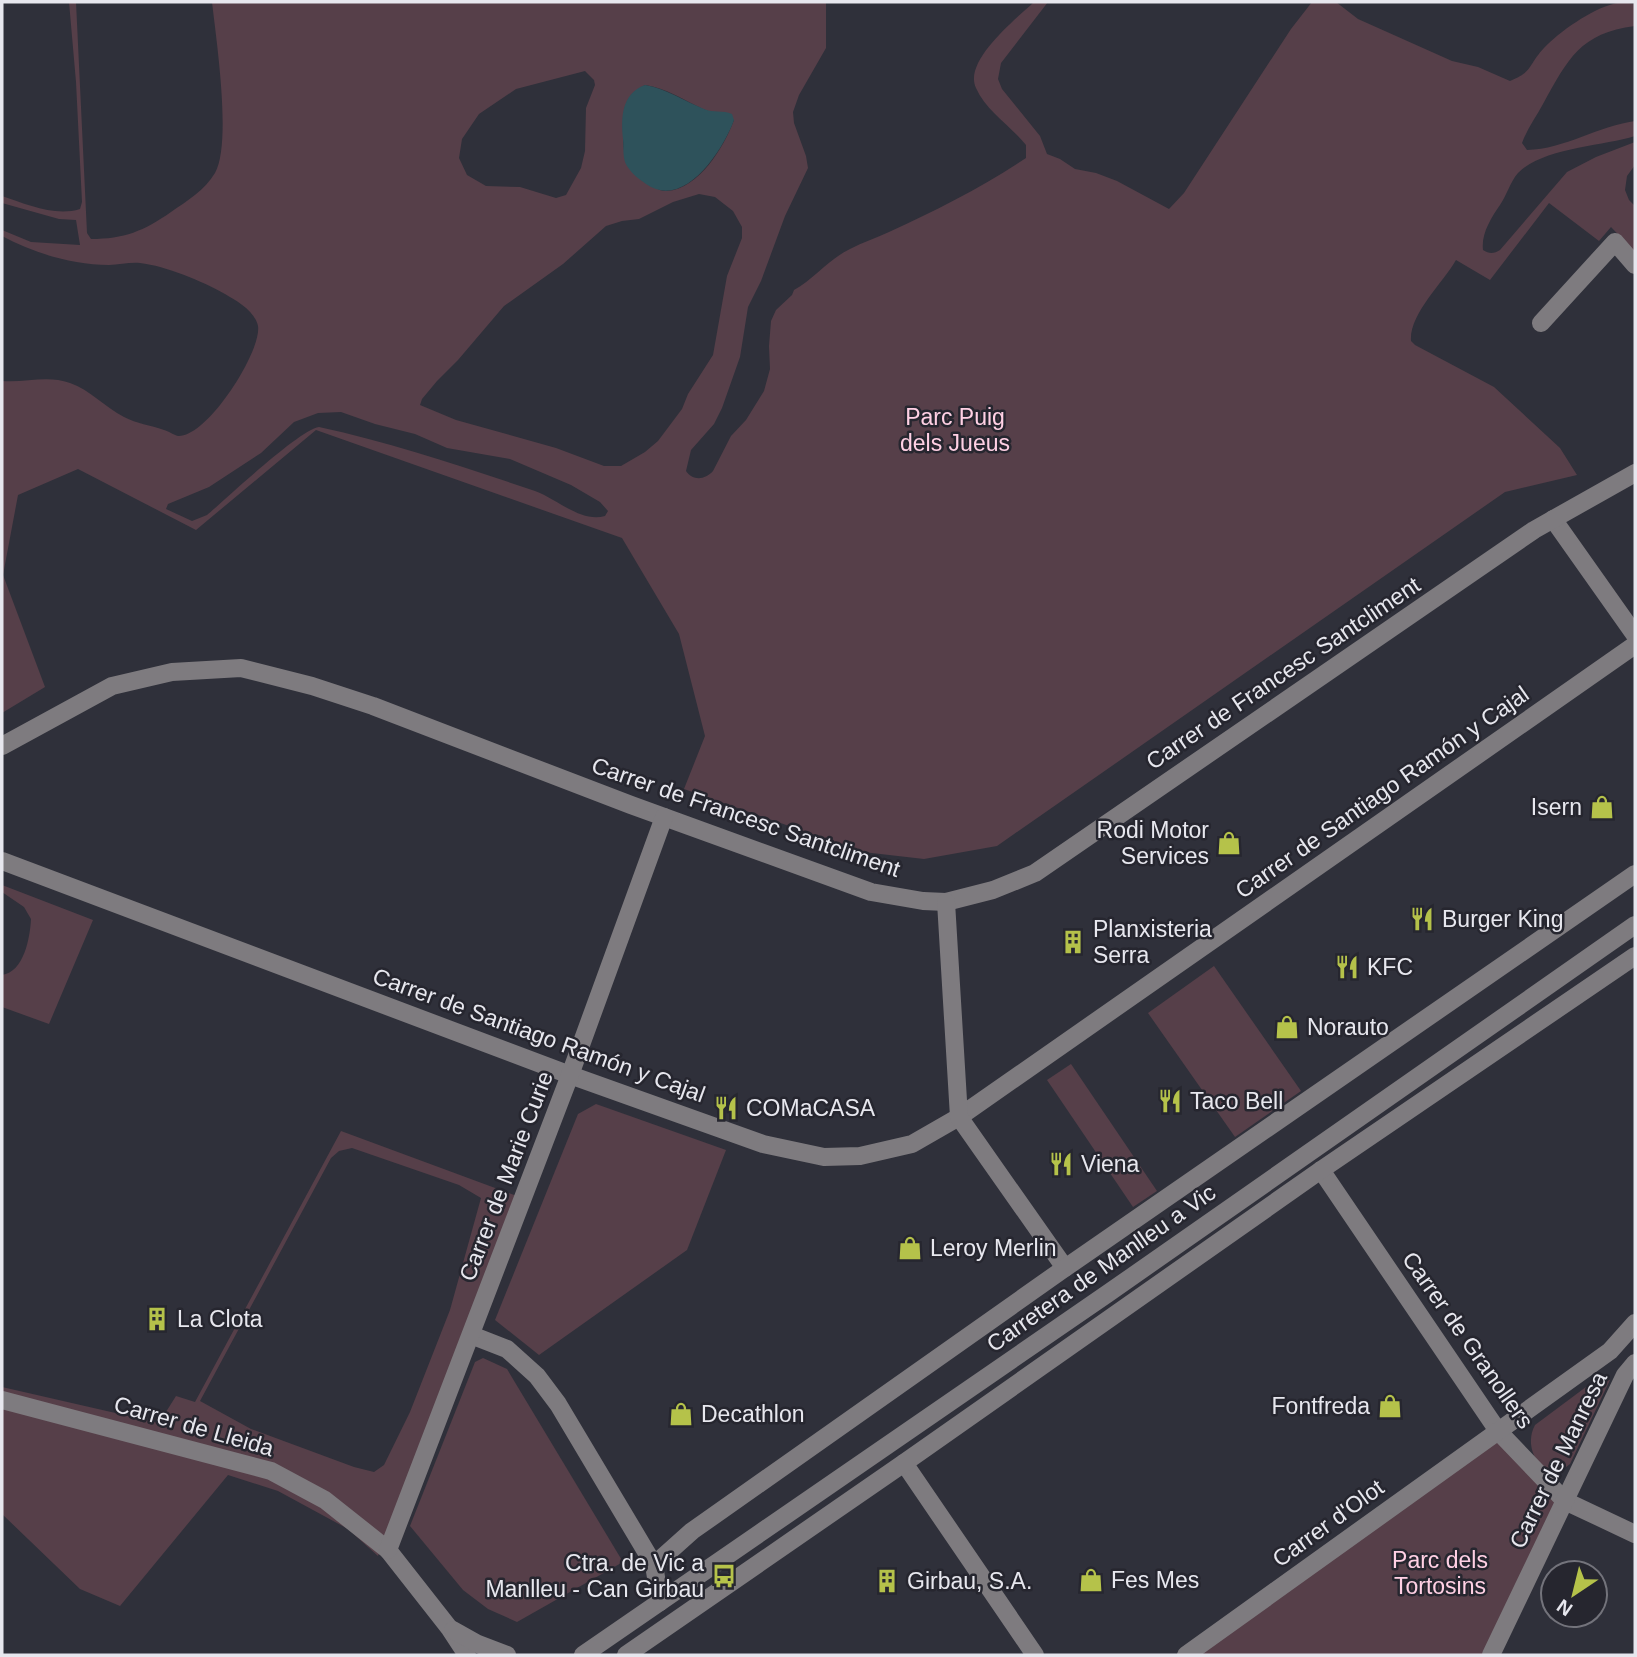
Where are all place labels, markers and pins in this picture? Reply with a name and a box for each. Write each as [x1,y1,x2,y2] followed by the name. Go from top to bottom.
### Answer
[1588,793,1616,821] shop icon: Isern
[1531,794,1582,820] place label: Isern
[1097,817,1209,869] place label: Rodi Motor Services
[1215,829,1243,857] shop icon: Rodi Motor Services
[1408,905,1436,933] restaurant icon: Burger King
[1442,906,1563,932] place label: Burger King
[1093,916,1212,968] place label: Planxisteria Serra
[1059,928,1087,956] building icon: Planxisteria Serra
[1333,953,1361,981] restaurant icon: KFC
[1367,954,1413,980] place label: KFC
[1273,1013,1301,1041] shop icon: Norauto
[1307,1014,1389,1040] place label: Norauto
[1156,1087,1184,1115] restaurant icon: Taco Bell
[1190,1088,1283,1114] place label: Taco Bell
[712,1094,740,1122] restaurant icon: COMaCASA
[746,1095,876,1121] place label: COMaCASA
[1047,1150,1075,1178] restaurant icon: Viena
[1081,1151,1140,1177] place label: Viena
[896,1234,924,1262] shop icon: Leroy Merlin
[930,1235,1057,1261] place label: Leroy Merlin
[143,1305,171,1333] building icon: La Clota
[177,1306,263,1332] place label: La Clota
[1376,1392,1404,1420] shop icon: Fontfreda
[1272,1393,1370,1419] place label: Fontfreda
[667,1400,695,1428] shop icon: Decathlon
[701,1401,805,1427] place label: Decathlon
[485,1550,704,1602] place label: Ctra. de Vic a Manlleu - Can Girbau
[710,1562,738,1590] bus stop icon: Ctra. de Vic a Manlleu - Can Girbau
[1077,1566,1105,1594] shop icon: Fes Mes
[873,1567,901,1595] building icon: Girbau, S.A.
[1111,1567,1199,1593] place label: Fes Mes
[907,1568,1032,1594] place label: Girbau, S.A.

